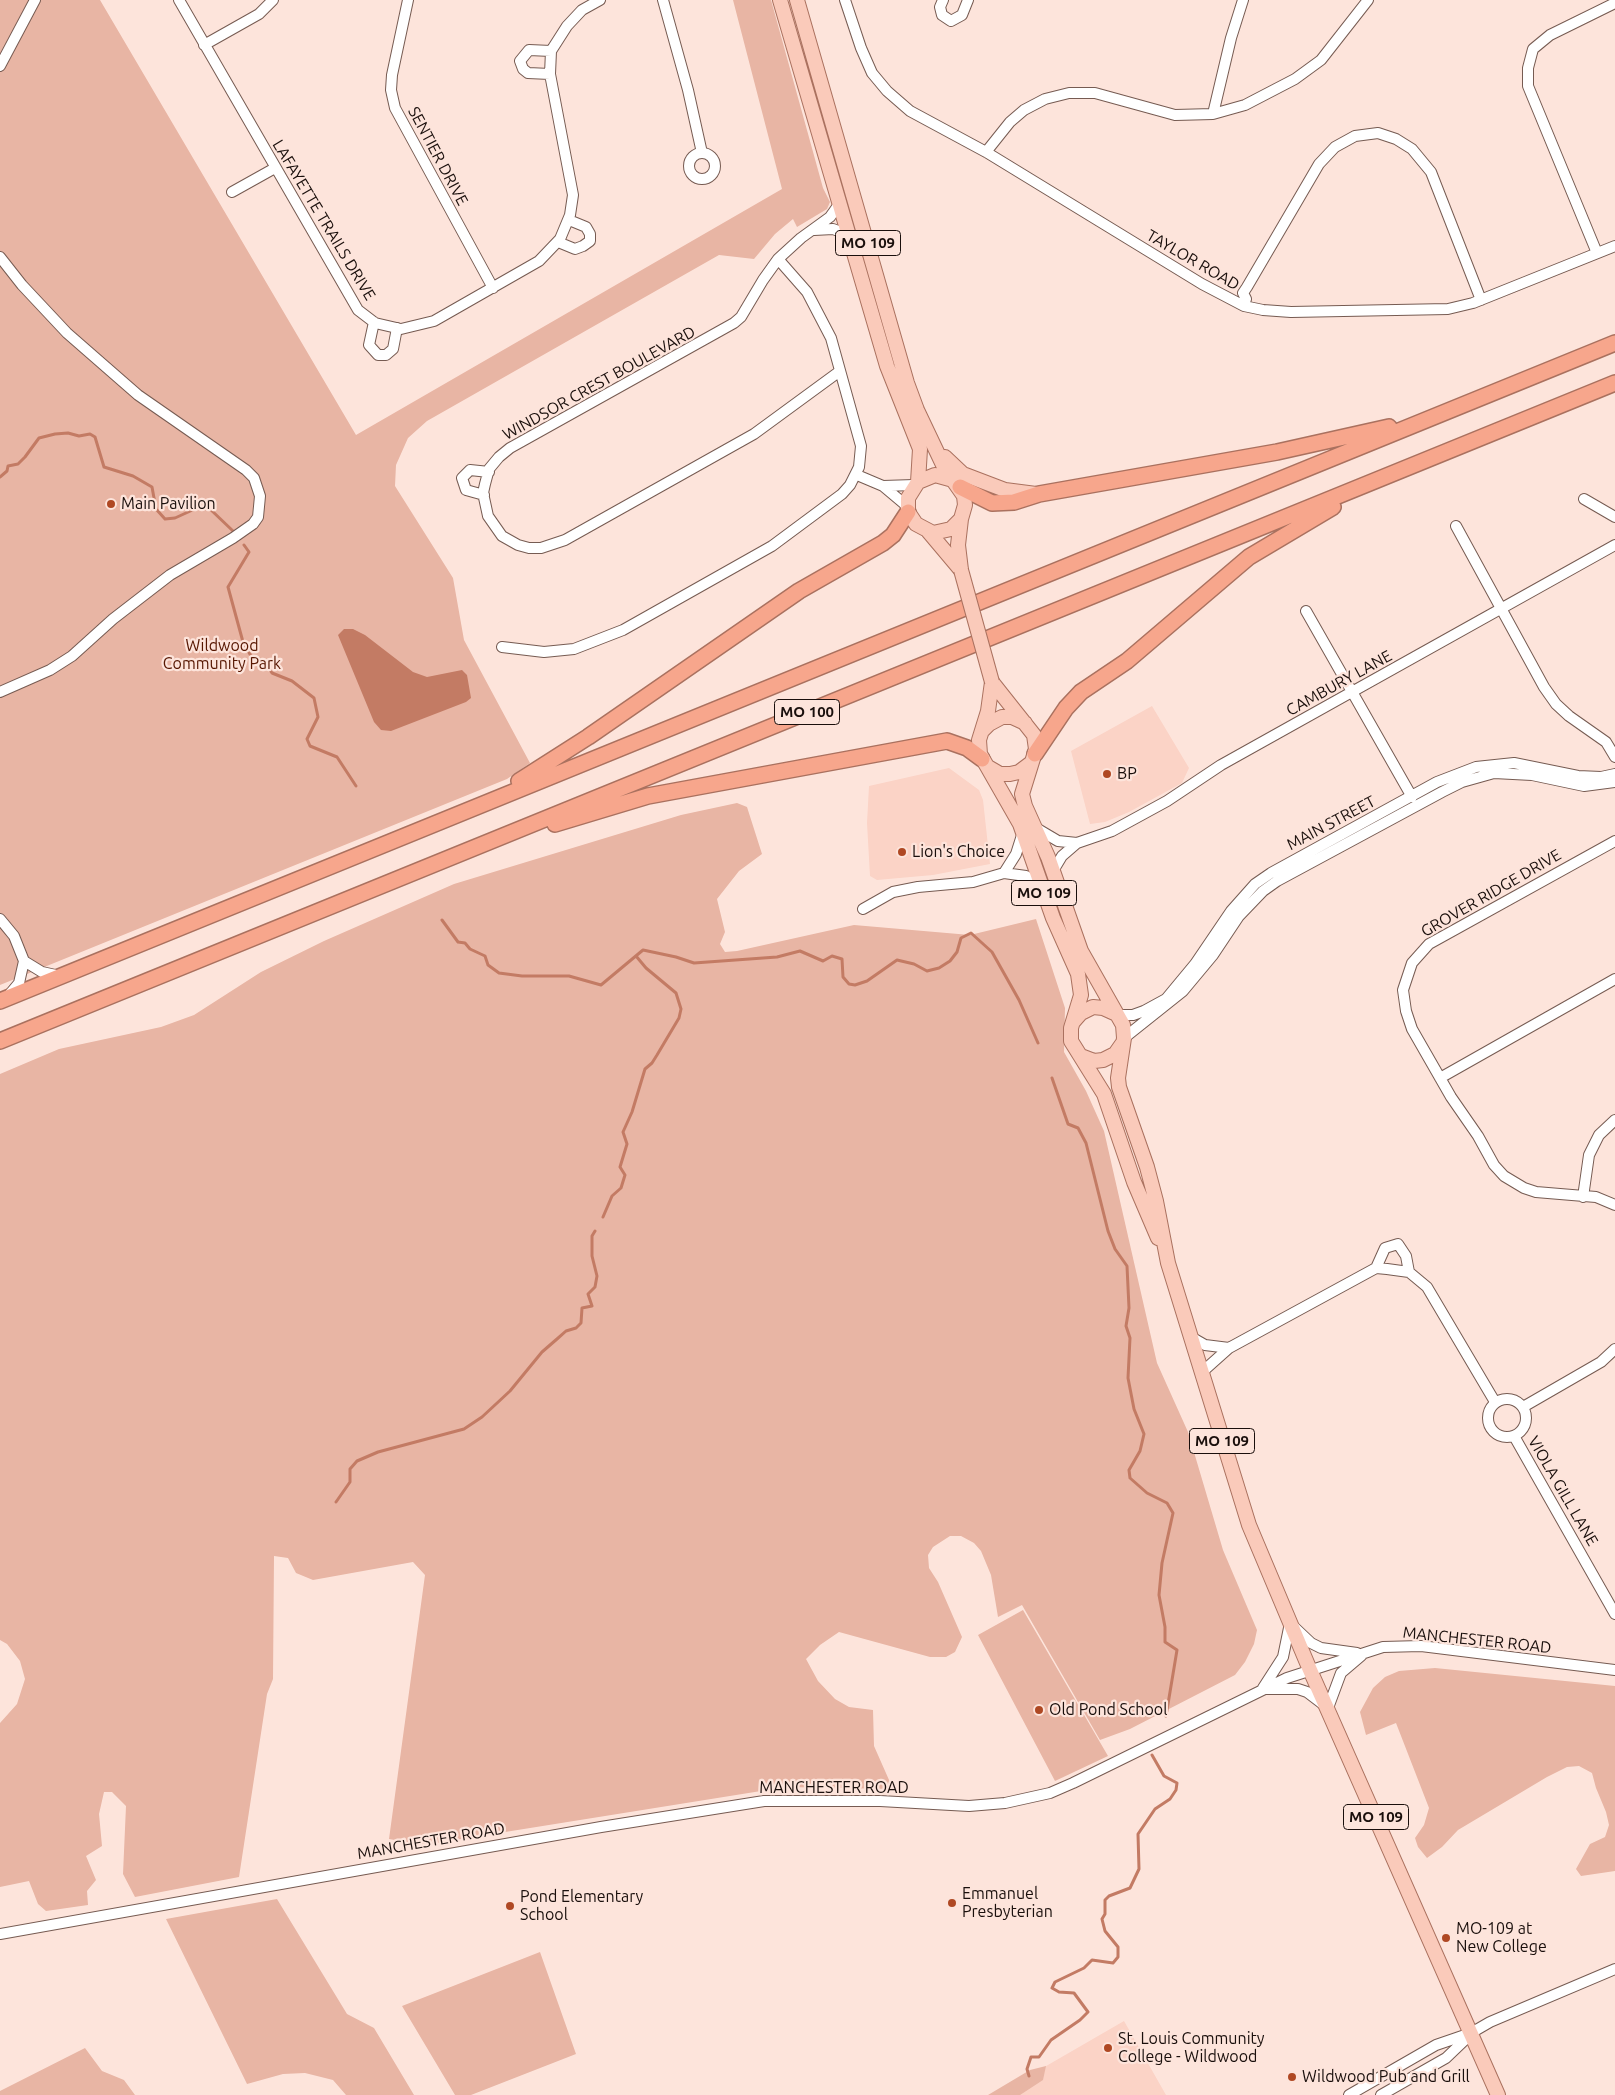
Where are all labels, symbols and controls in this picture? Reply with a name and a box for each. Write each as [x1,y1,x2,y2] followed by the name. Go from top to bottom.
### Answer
[404,103,472,209] street label: SENTIER DRIVE
[268,136,380,304] street label: LAFAYETTE TRAILS DRIVE
[1143,226,1243,294] street label: TAYLOR ROAD
[836,230,900,256] road number: MO 109
[499,322,699,444] street label: WINDSOR CREST BOULEVARD
[121,494,216,514] place label: Main Pavilion
[105,498,117,510] marker: Main Pavilion
[163,636,281,674] park label: Wildwood Community Park
[1283,646,1395,720] street label: CAMBURY LANE
[774,700,840,724] road number: MO 100
[1117,764,1137,784] place label: BP
[1101,768,1113,780] marker: BP
[1283,792,1379,854] street label: MAIN STREET
[912,842,1005,862] place label: Lion's Choice
[1417,845,1565,941] street label: GROVER RIDGE DRIVE
[896,846,908,858] marker: Lion's Choice
[1012,880,1076,906] road number: MO 109
[1190,1428,1254,1454] road number: MO 109
[1524,1433,1602,1549] street label: VIOLA GILL LANE
[1402,1623,1552,1657] street label: MANCHESTER ROAD
[1049,1700,1167,1720] place label: Old Pond School
[1033,1704,1045,1716] marker: Old Pond School
[759,1778,909,1798] street label: MANCHESTER ROAD
[1344,1804,1408,1830] road number: MO 109
[356,1819,506,1863] street label: MANCHESTER ROAD
[962,1884,1053,1922] place label: Emmanuel Presbyterian
[520,1887,643,1925] place label: Pond Elementary School
[946,1897,958,1909] marker: Emmanuel Presbyterian
[504,1900,516,1912] marker: Pond Elementary School
[1456,1919,1547,1957] place label: MO-109 at New College
[1440,1932,1452,1944] marker: MO-109 at New College
[1118,2029,1265,2067] place label: St. Louis Community College - Wildwood
[1102,2042,1114,2054] marker: St. Louis Community College - Wildwood
[1302,2067,1470,2087] place label: Wildwood Pub and Grill
[1286,2071,1298,2083] marker: Wildwood Pub and Grill

